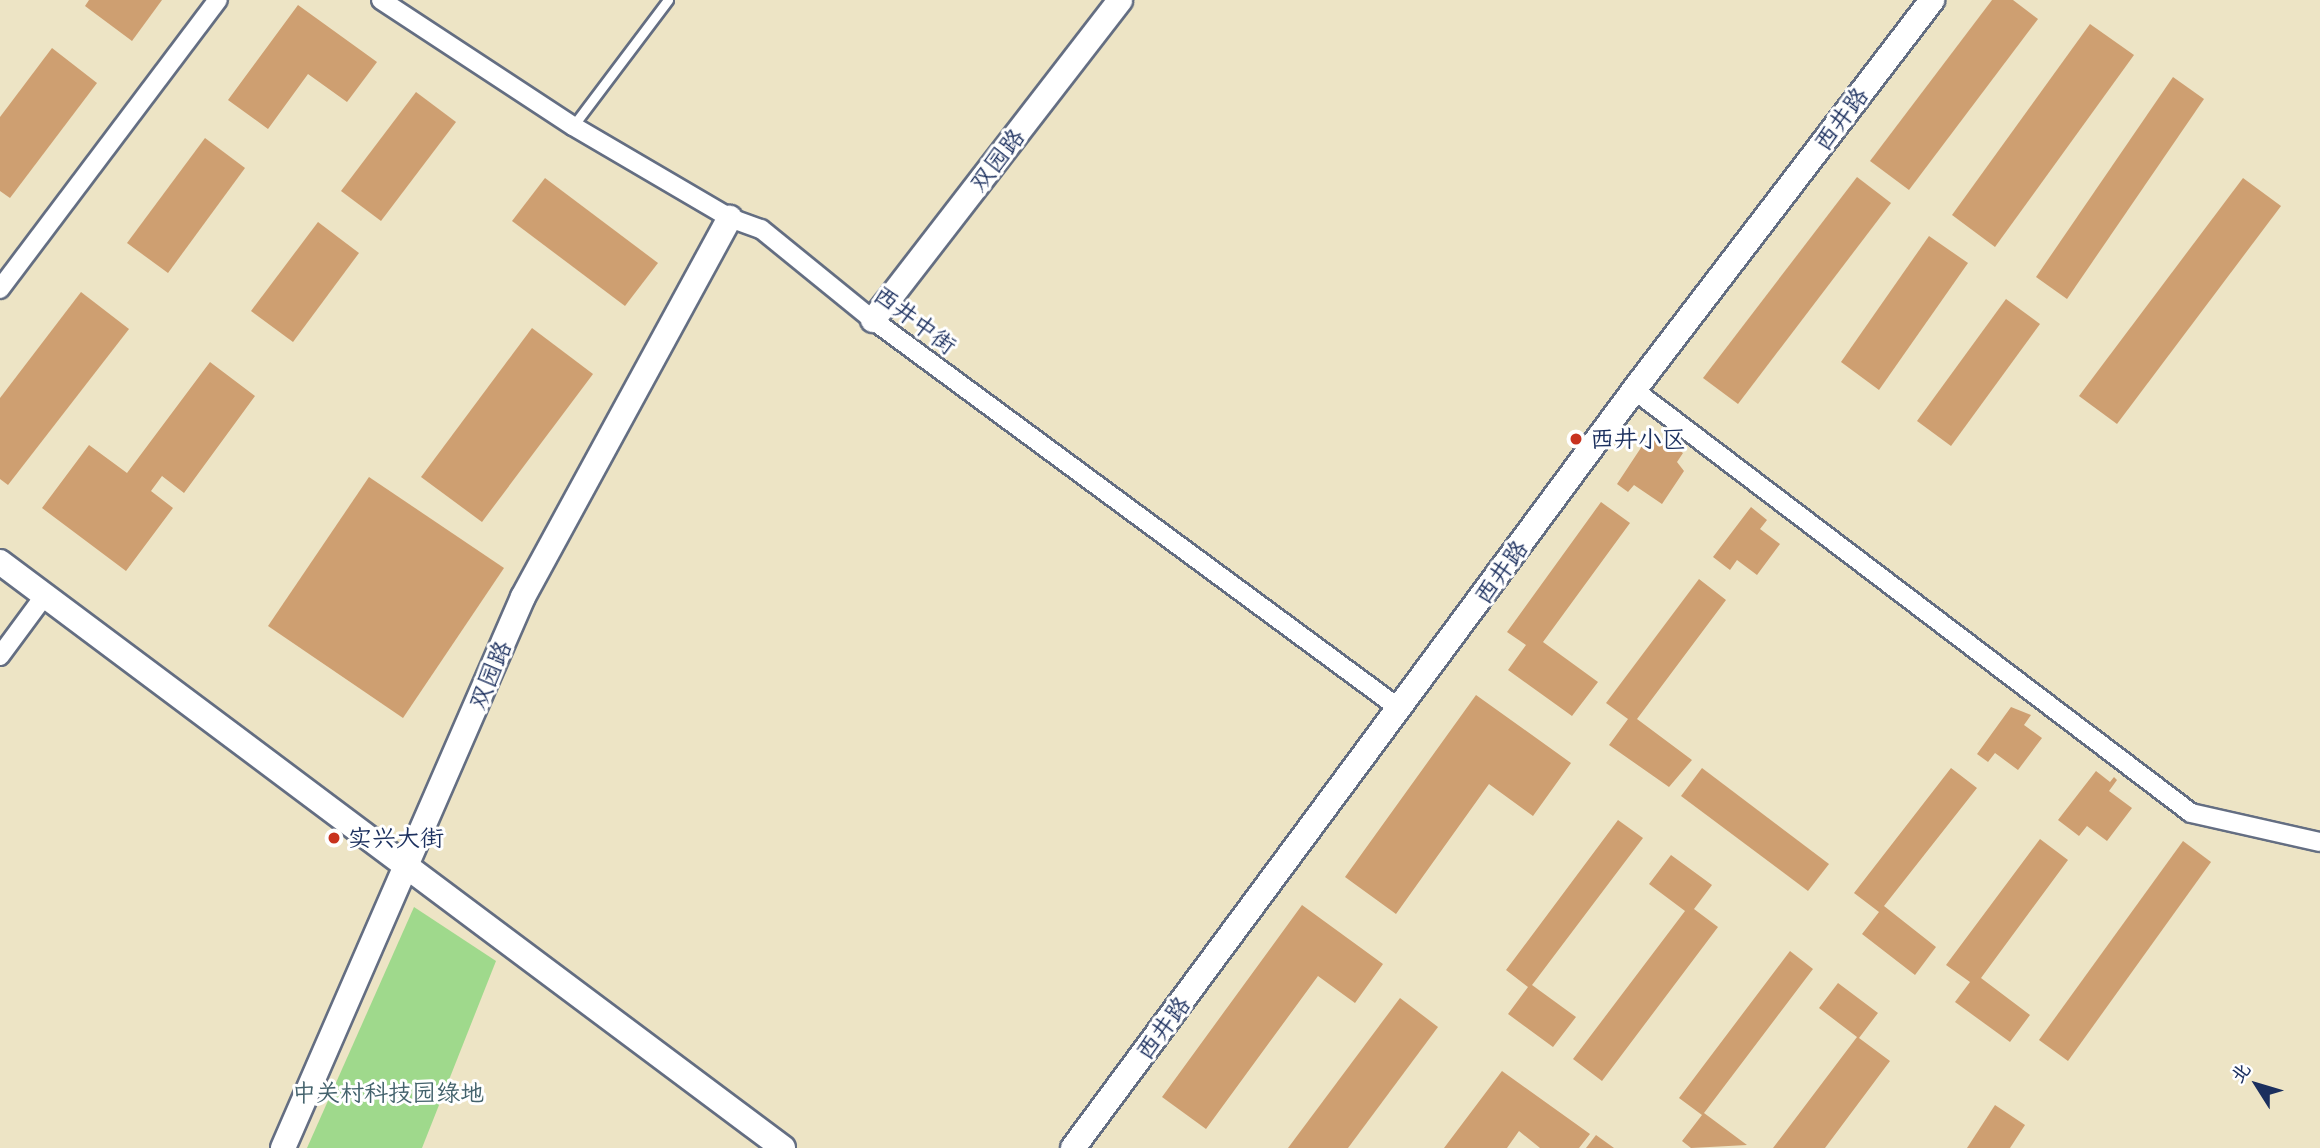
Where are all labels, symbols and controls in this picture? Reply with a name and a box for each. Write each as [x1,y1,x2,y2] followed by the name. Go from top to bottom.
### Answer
[1808,82,1874,156] street label: 西井路
[963,123,1031,197] street label: 双园路
[868,280,962,360] street label: 西井中街
[1590,425,1686,453] place label: 西井小区
[1568,431,1584,447] marker: 西井小区
[1468,534,1534,610] street label: 西井路
[463,636,517,714] street label: 双园路
[348,824,444,852] place label: 实兴大街
[326,830,342,846] marker: 实兴大街
[1130,991,1196,1065] street label: 西井路
[2222,1050,2292,1120] north arrow
[2225,1058,2256,1087] text: 北
[292,1079,484,1107] park label: 中关村科技园绿地

